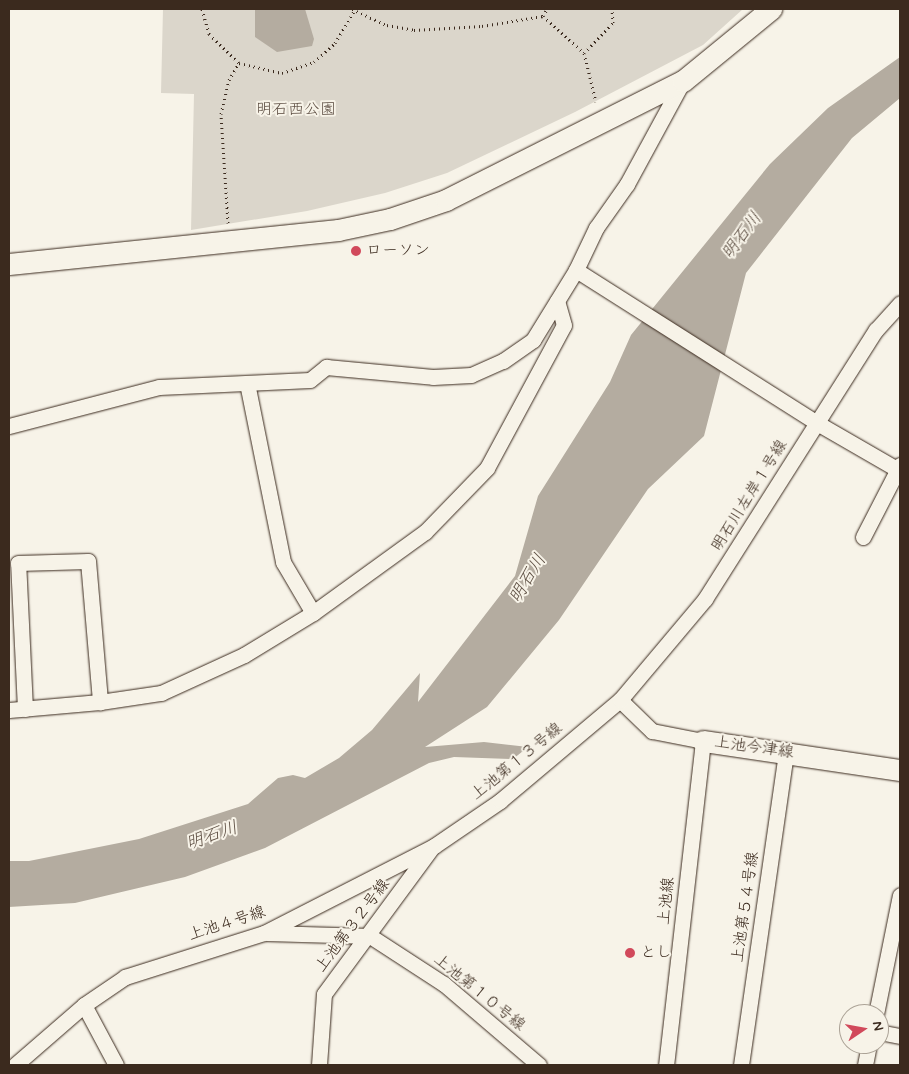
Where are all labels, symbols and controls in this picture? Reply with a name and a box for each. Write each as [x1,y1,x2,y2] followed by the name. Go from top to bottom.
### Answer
[256,100,336,120] park label: 明石西公園
[717,208,767,264] water label: 明石川
[366,241,430,261] place label: ローソン
[350,245,362,257] marker: ローソン
[708,437,792,555] street label: 明石川左岸１号線
[505,550,551,608] water label: 明石川
[467,719,567,805] street label: 上池第１３号線
[713,733,795,763] street label: 上池今津線
[183,817,241,855] water label: 明石川
[729,850,763,964] street label: 上池第５４号線
[312,875,394,977] street label: 上池第３２号線
[655,876,679,926] street label: 上池線
[186,903,268,945] street label: 上池４号線
[640,943,672,963] place label: とし
[624,947,636,959] marker: とし
[429,950,529,1036] street label: 上池第１０号線
[839,1004,889,1054] north arrow
[868,1020,887,1033] text: N

